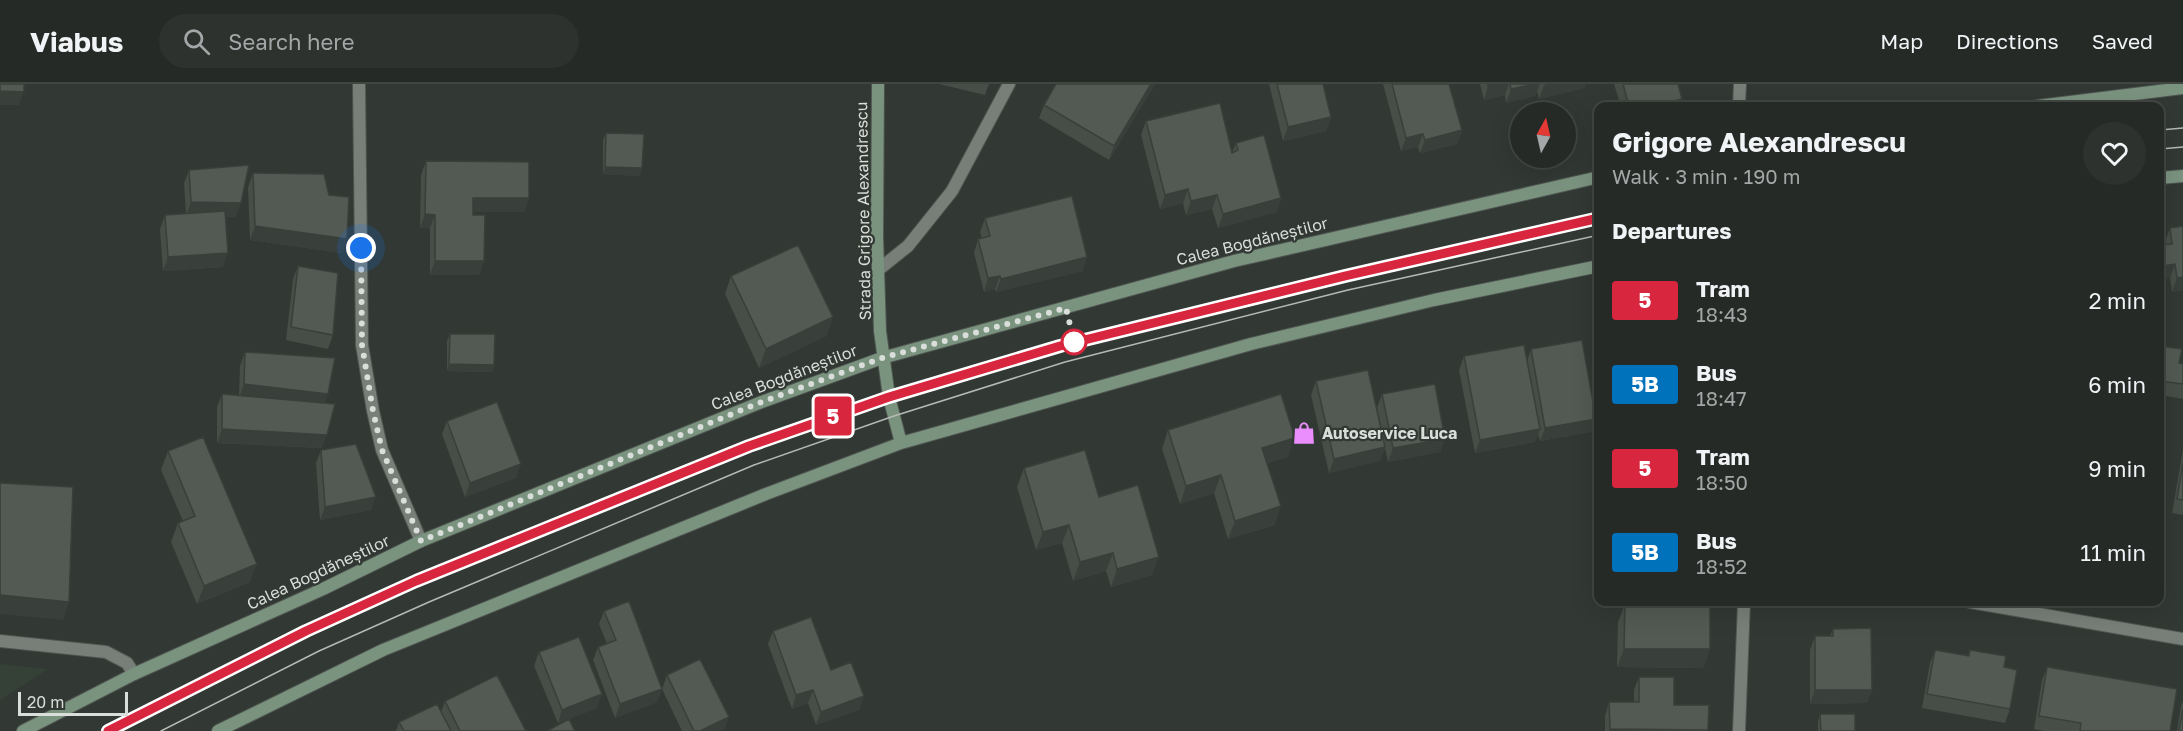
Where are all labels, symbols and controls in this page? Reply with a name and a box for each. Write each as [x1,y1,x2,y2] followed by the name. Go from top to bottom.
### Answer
[159,14,579,68] search box
[30,25,123,58] text: Viabus
[180,25,213,58] icon: search
[228,28,354,55] text: Search here
[1880,28,1923,54] text: Map
[1956,28,2059,54] text: Directions
[2092,28,2153,54] text: Saved
[851,101,875,321] street label: Strada Grigore Alexandrescu
[1510,102,1576,168] north arrow
[1510,102,1576,168] map controls
[2083,122,2146,185] button: heart
[1612,125,1906,158] text: Grigore Alexandrescu
[1612,164,1800,188] text: Walk · 3 min · 190 m
[1174,213,1330,269] street label: Calea Bogdăneștilor
[1612,217,1731,244] text: Departures
[346,233,376,263] your location
[1696,275,1750,302] text: Tram
[1639,287,1651,313] text: 5
[2089,287,2146,314] text: 2 min
[1696,302,1748,326] text: 18:43
[1061,329,1087,355] unlabelled marker
[708,340,860,414] street label: Calea Bogdăneștilor
[1696,359,1737,386] text: Bus
[1631,371,1659,397] text: 5B
[2088,371,2146,398] text: 6 min
[1696,386,1747,410] text: 18:47
[814,396,852,436] line badge: 5
[827,403,839,429] text: 5
[1291,420,1317,446] shop icon: Autoservice Luca
[1322,423,1457,443] place label: Autoservice Luca
[1696,443,1750,470] text: Tram
[1639,455,1651,481] text: 5
[2088,455,2146,482] text: 9 min
[1696,470,1748,494] text: 18:50
[1696,527,1737,554] text: Bus
[243,530,393,614] street label: Calea Bogdăneștilor
[1631,539,1659,565] text: 5B
[2080,539,2146,566] text: 11 min
[1696,554,1747,578] text: 18:52
[18,689,128,716] scale bar
[27,692,64,712] text: 20 m

